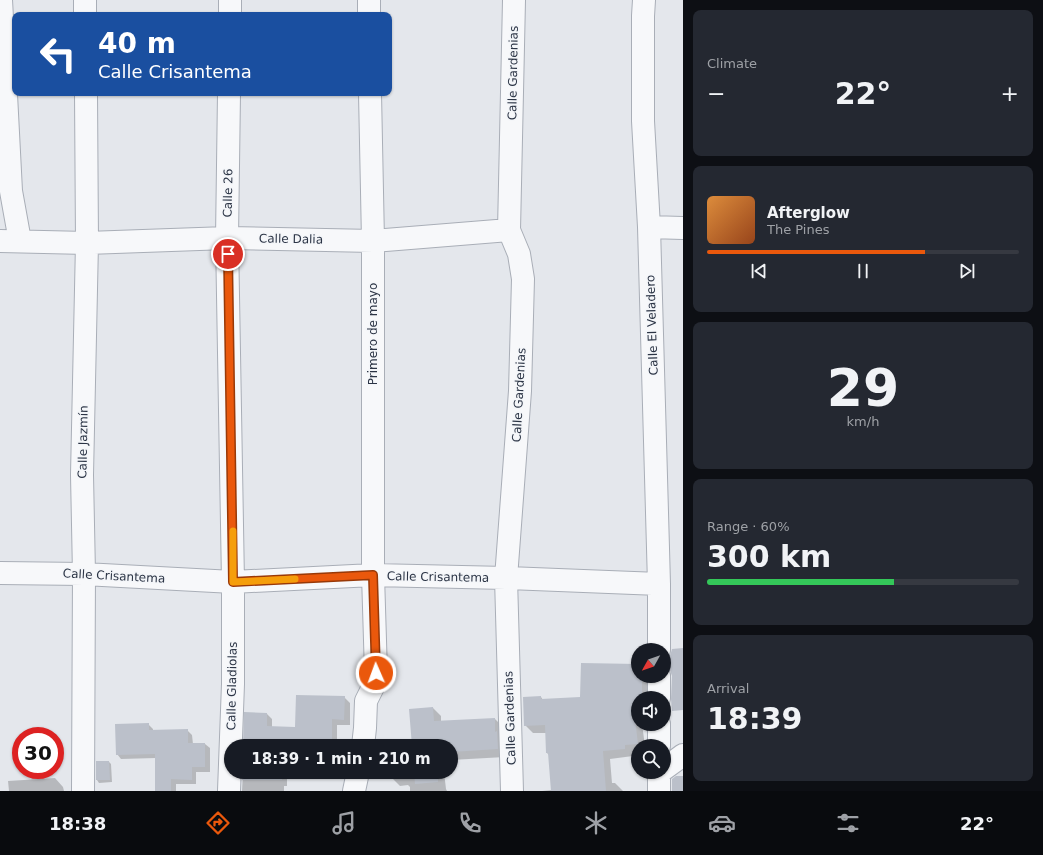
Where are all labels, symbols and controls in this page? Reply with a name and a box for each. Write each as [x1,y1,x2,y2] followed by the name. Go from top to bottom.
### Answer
[505,26,521,120] street label: Calle Gardenias
[98,27,176,60] text: 40 m
[32,28,84,80] icon: left
[707,56,757,71] text: Climate
[98,61,252,82] text: Calle Crisantema
[835,76,891,111] text: 22°
[707,81,725,106] text: −
[1001,81,1019,106] text: +
[221,168,235,218] street label: Calle 26
[767,204,850,222] text: Afterglow
[767,222,830,237] text: The Pines
[259,231,323,247] street label: Calle Dalia
[211,237,245,271] pin
[217,243,239,265] icon: arrive
[748,260,770,282] icon: previous
[852,260,874,282] icon: pause
[956,260,978,282] icon: next
[643,274,661,376] street label: Calle El Veladero
[366,283,380,385] street label: Primero de mayo
[510,347,528,443] street label: Calle Gardenias
[827,358,899,418] text: 29
[75,405,91,479] street label: Calle Jazmín
[847,414,879,429] text: km/h
[707,519,790,534] text: Range · 60%
[707,539,831,574] text: 300 km
[62,566,166,586] street label: Calle Crisantema
[387,569,489,585] street label: Calle Crisantema
[224,641,240,731] street label: Calle Gladiolas
[631,643,671,683] north arrow
[631,643,671,779] map controls
[355,652,397,694] position arrow
[501,671,519,765] street label: Calle Gardenias
[707,681,749,696] text: Arrival
[631,691,671,731] button: sound
[707,701,803,736] text: 18:39
[12,727,64,779] speed limit sign: 30
[631,739,671,779] button: search
[251,750,431,768] text: 18:39 · 1 min · 210 m
[204,809,232,837] icon: directions
[330,809,358,837] icon: music
[456,809,484,837] icon: phone
[582,809,610,837] icon: climate
[708,809,736,837] icon: car
[834,809,862,837] icon: filters
[49,813,106,834] text: 18:38
[960,813,994,834] text: 22°

